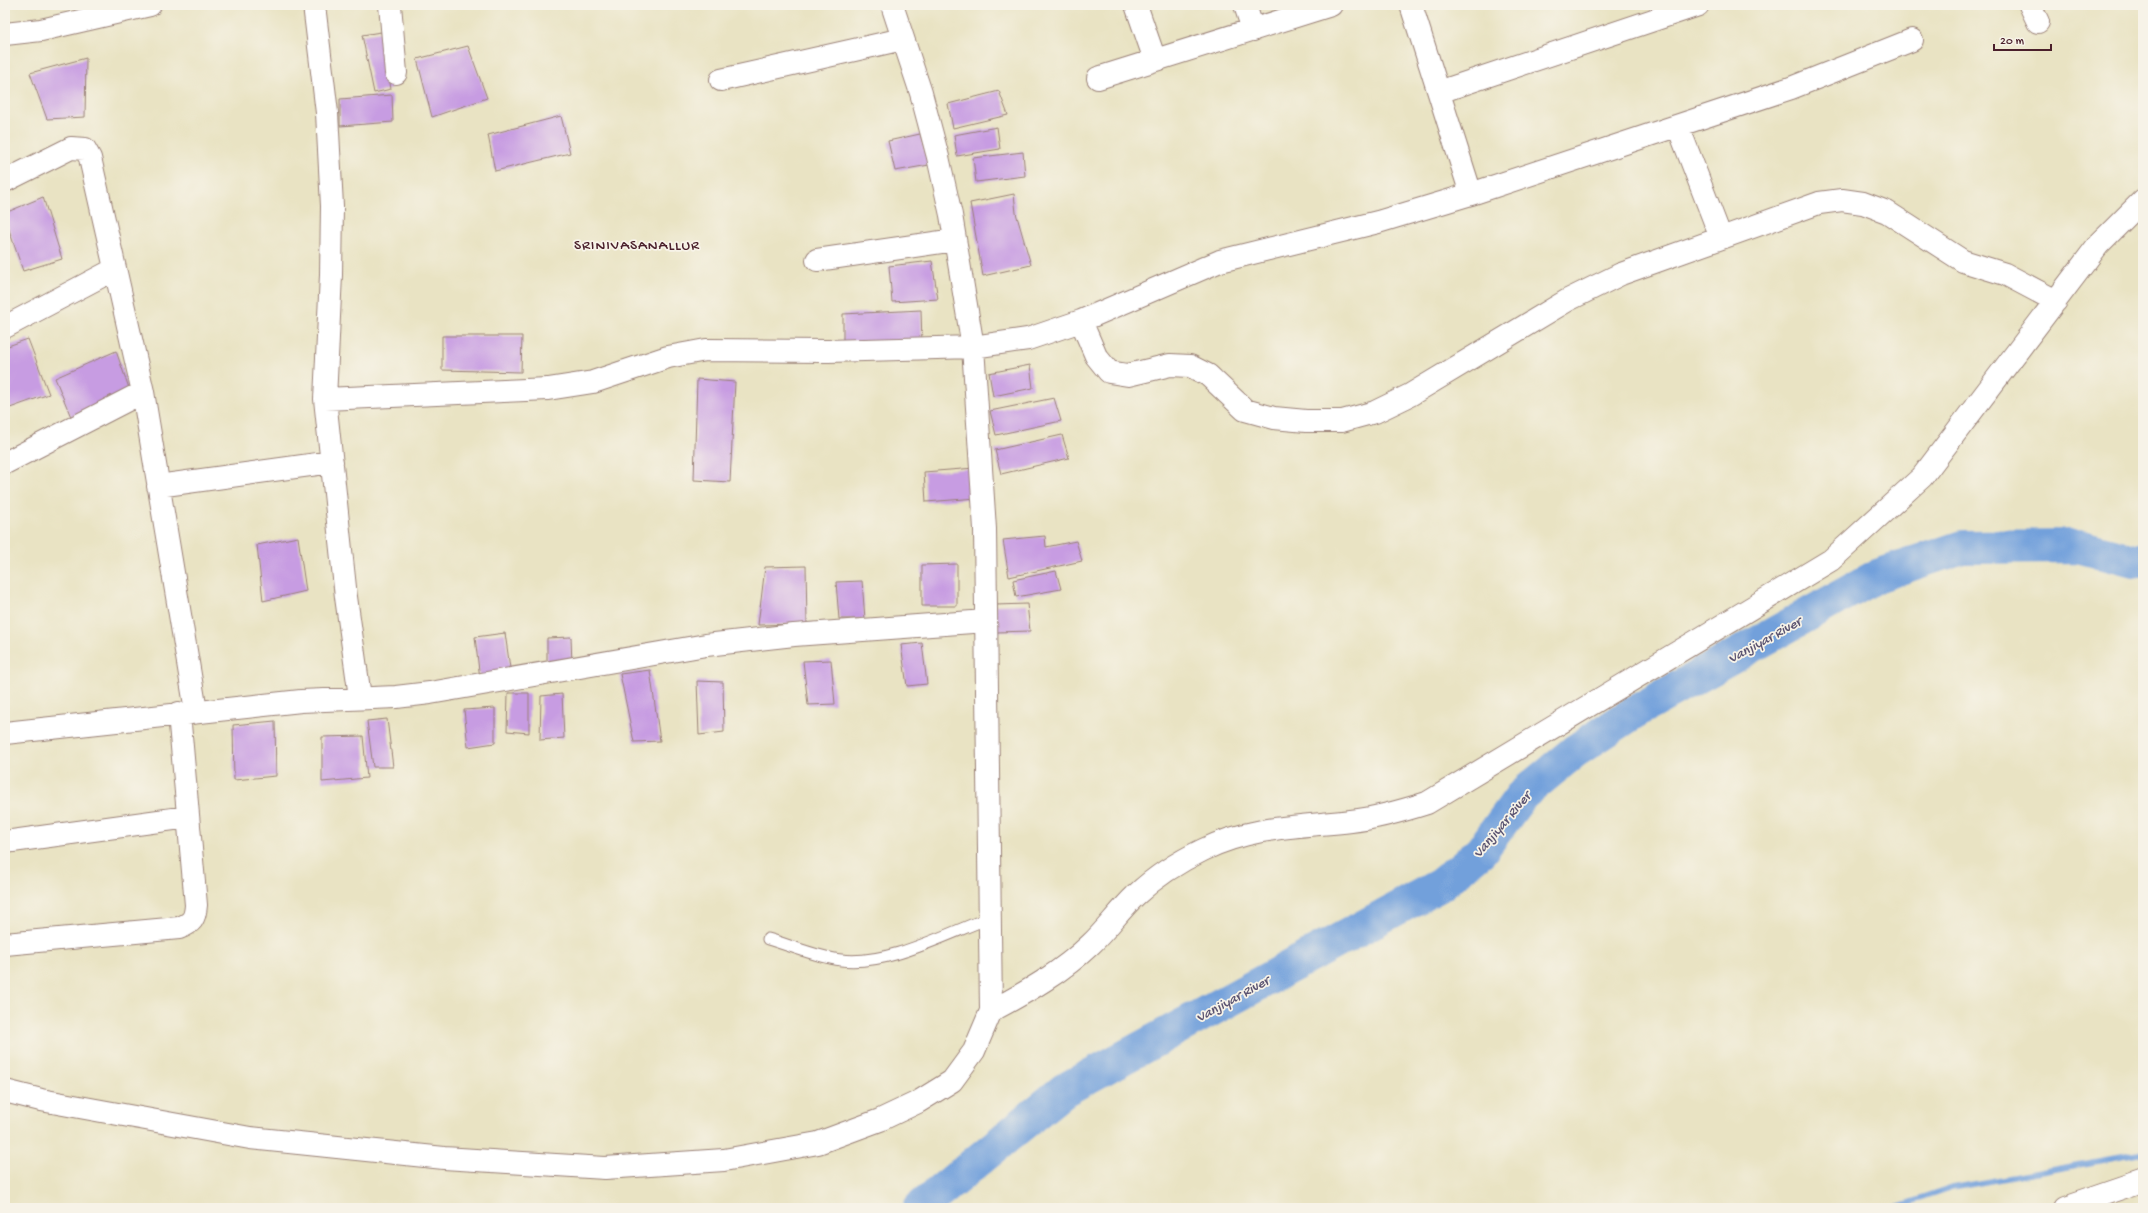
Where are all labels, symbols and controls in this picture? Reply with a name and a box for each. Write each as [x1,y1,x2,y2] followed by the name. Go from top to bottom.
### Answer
[1994,26,2051,52] scale bar
[2000,35,2025,49] text: 20 m
[574,237,700,255] district label: SRINIVASANALLUR
[1726,613,1807,668] water label: Vanjiyar River
[1470,787,1537,862] water label: Vanjiyar River
[1194,972,1275,1027] water label: Vanjiyar River

